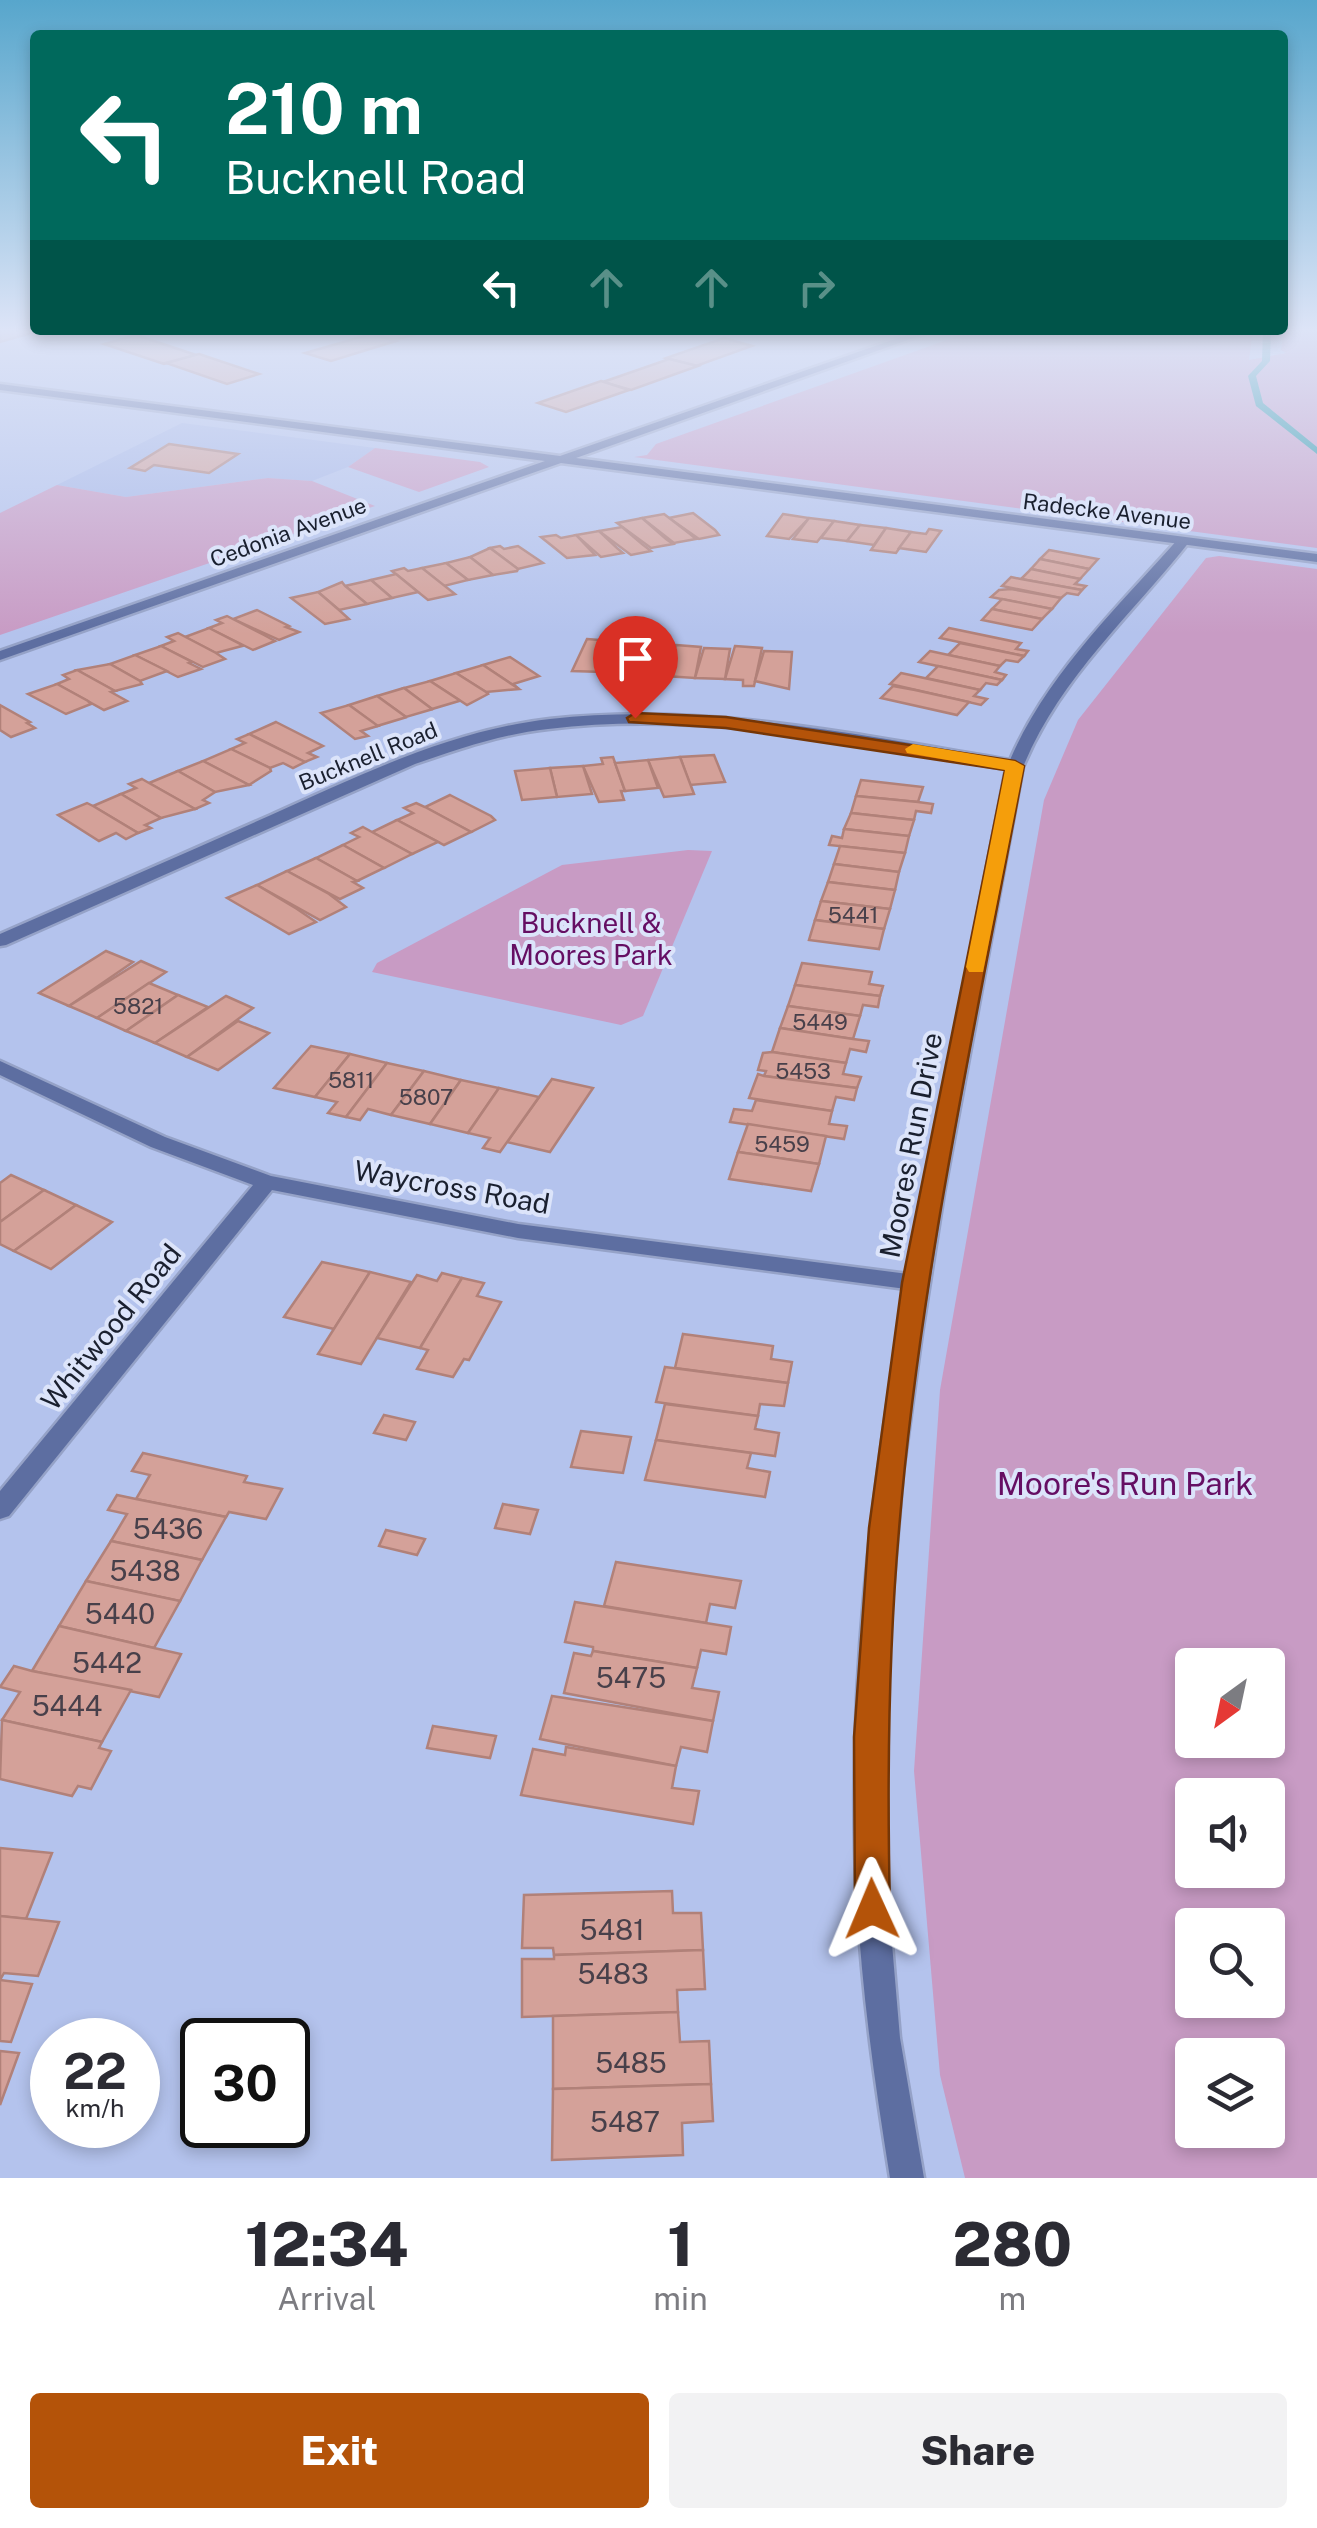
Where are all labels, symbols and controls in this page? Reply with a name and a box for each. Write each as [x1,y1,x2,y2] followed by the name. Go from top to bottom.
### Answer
[225,67,423,150] text: 210 m
[60,70,190,200] icon: left
[225,151,526,204] text: Bucknell Road
[474,260,529,315] icon: left
[579,260,634,315] icon: ahead
[684,260,739,315] icon: ahead
[789,260,844,315] icon: right
[1021,488,1193,534] street label: Radecke Avenue
[206,492,370,572] street label: Cedonia Avenue
[593,616,678,719] pin
[608,631,663,686] icon: arrive
[295,716,441,796] street label: Bucknell Road
[828,902,878,928] house number: 5441
[509,906,673,971] park label: Bucknell & Moores Park
[113,993,163,1019] house number: 5821
[792,1009,848,1035] house number: 5449
[872,1029,949,1260] street label: Moores Run Drive
[775,1058,831,1084] house number: 5453
[328,1067,374,1093] house number: 5811
[399,1084,453,1110] house number: 5807
[754,1131,810,1157] house number: 5459
[352,1153,552,1220] street label: Waycross Road
[34,1237,188,1416] street label: Whitwood Road
[997,1465,1253,1502] park label: Moore's Run Park
[133,1512,203,1545] house number: 5436
[109,1554,181,1587] house number: 5438
[85,1597,155,1630] house number: 5440
[72,1646,142,1679] house number: 5442
[1175,1648,1285,1758] north arrow
[1175,1648,1285,2148] map controls
[596,1661,666,1694] house number: 5475
[32,1689,102,1722] house number: 5444
[1175,1778,1285,1888] button: sound
[820,1857,924,1961] position arrow
[1175,1908,1285,2018] button: search
[579,1913,645,1946] house number: 5481
[577,1957,649,1990] house number: 5483
[180,2018,310,2148] speed limit sign: 30
[1175,2038,1285,2148] button: layers
[63,2041,127,2100] text: 22
[595,2046,667,2079] house number: 5485
[66,2093,124,2123] text: km/h
[590,2105,660,2138] house number: 5487
[245,2209,408,2280] text: 12:34
[667,2209,694,2280] text: 1
[953,2209,1072,2280] text: 280
[277,2280,376,2317] text: Arrival
[653,2280,708,2317] text: min
[998,2280,1026,2317] text: m
[30,2393,649,2508] button: Exit
[669,2393,1287,2508] button: Share

